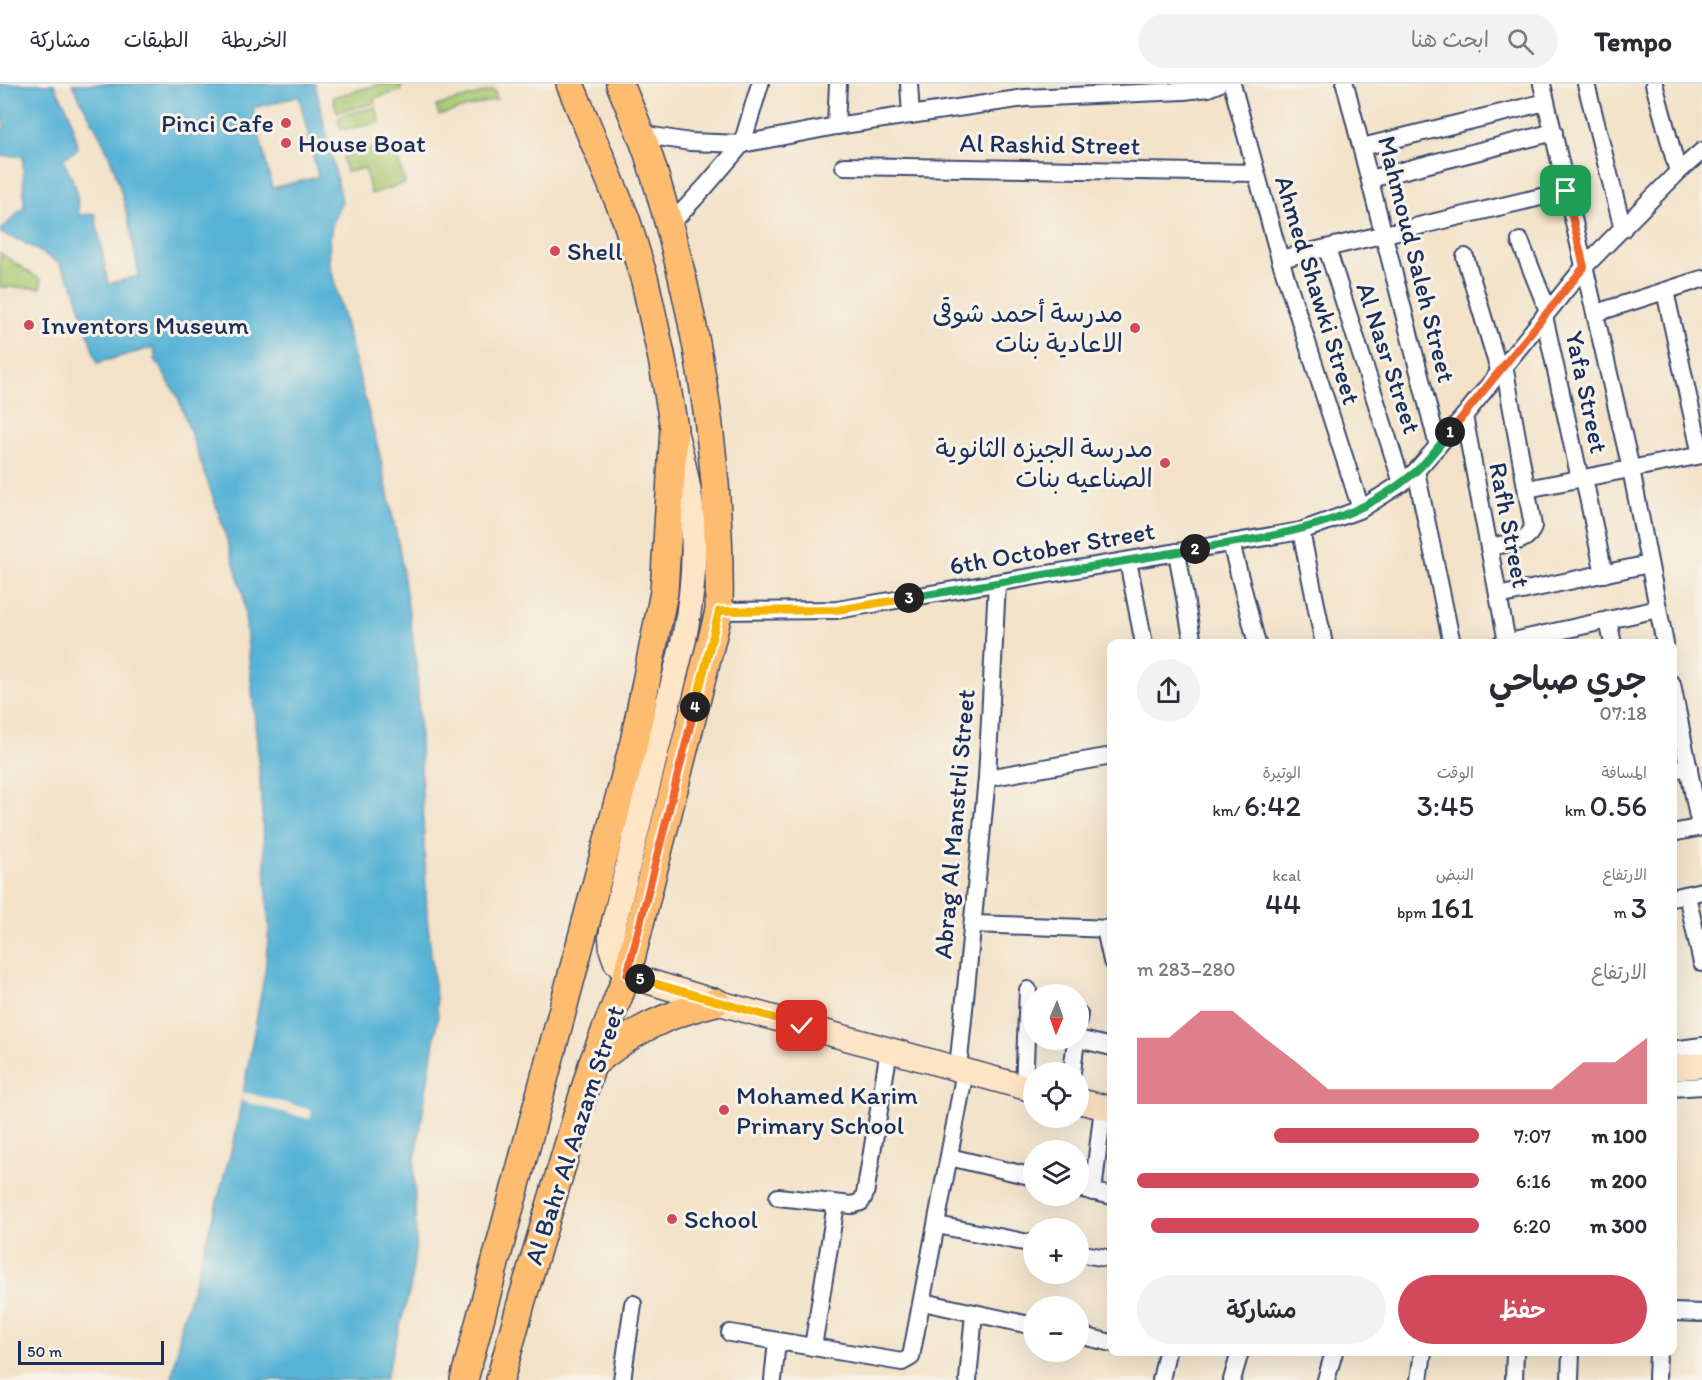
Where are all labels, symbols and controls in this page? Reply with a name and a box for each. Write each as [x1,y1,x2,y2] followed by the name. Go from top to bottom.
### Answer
[1138,14,1558,68] search box
[1594,24,1672,58] text: Tempo
[1504,25,1537,58] icon: search
[1411,26,1489,53] text: ابحث هنا
[30,27,91,52] text: مشاركة
[124,27,189,52] text: الطبقات
[222,27,287,52] text: الخريطة
[161,107,274,139] place label: Pinci Cafe
[279,116,293,130] marker: Pinci Cafe
[959,126,1141,162] street label: Al Rashid Street
[298,127,426,159] place label: House Boat
[1371,132,1463,386] street label: Mahmoud Saleh Street
[279,136,293,150] marker: House Boat
[1540,165,1591,216] pin
[1268,172,1368,409] street label: Ahmed Shawki Street
[1549,174,1582,207] icon: arrive
[567,235,623,267] place label: Shell
[548,244,562,258] marker: Shell
[1349,278,1429,438] street label: Al Nasr Street
[932,297,1123,359] place label: مدرسة أحمد شوقى الاعادية بنات
[41,309,249,341] place label: Inventors Museum
[22,318,36,332] marker: Inventors Museum
[1128,321,1142,335] marker: مدرسة أحمد شوقى الاعادية بنات
[1558,328,1616,456] street label: Yafa Street
[1435,417,1465,447] pin: 1
[1446,422,1454,441] text: 1
[936,432,1153,494] place label: مدرسة الجيزه الثانوية الصناعيه بنات
[1158,456,1172,470] marker: مدرسة الجيزه الثانوية الصناعيه بنات
[1482,460,1538,591] street label: Rafh Street
[947,514,1157,582] street label: 6th October Street
[1180,534,1210,564] pin: 2
[1191,539,1199,558] text: 2
[894,583,924,613] pin: 3
[905,588,913,607] text: 3
[1137,659,1200,722] button: share
[1489,659,1647,698] text: جري صباحي
[926,688,982,960] street label: Abrag Al Manstrli Street
[680,692,710,722] pin: 4
[690,697,700,716] text: 4
[1600,701,1647,725] text: 07:18
[1262,763,1301,782] text: الوتيرة
[1437,763,1474,782] text: الوقت
[1601,763,1647,782] text: المسافة
[1244,787,1301,824] text: 6:42
[1417,787,1474,824] text: 3:45
[1590,787,1647,824] text: 0.56
[1212,801,1244,820] text: /km
[1565,801,1590,820] text: km
[1436,865,1474,884] text: النبض
[1602,865,1647,884] text: الارتفاع
[1273,866,1301,885] text: kcal
[1265,885,1301,922] text: 44
[1430,889,1474,926] text: 161
[1631,889,1647,926] text: 3
[1397,903,1430,922] text: bpm
[1614,903,1631,922] text: m
[1137,957,1236,981] text: 280–283 m
[1591,960,1647,984] text: الارتفاع
[625,964,655,994] pin: 5
[636,969,644,988] text: 5
[1023,984,1089,1050] north arrow
[1023,984,1089,1362] map controls
[776,1000,827,1051] pin
[517,1001,631,1269] street label: Al Bahr Al Aazam Street
[785,1009,818,1042] icon: check
[1023,1062,1089,1128] button: locate
[736,1079,918,1141] place label: Mohamed Karim Primary School
[717,1103,731,1117] marker: Mohamed Karim Primary School
[1514,1124,1551,1148] text: 7:07
[1592,1124,1647,1148] text: 100 m
[1023,1140,1089,1206] button: layers
[1516,1169,1551,1193] text: 6:16
[1591,1169,1647,1193] text: 200 m
[684,1203,758,1235] place label: School
[665,1212,679,1226] marker: School
[1513,1214,1551,1238] text: 6:20
[1590,1214,1647,1238] text: 300 m
[1023,1218,1089,1284] button: +
[1137,1275,1386,1344] button: مشاركة
[1398,1275,1647,1344] button: حفظ
[1023,1296,1089,1362] button: −
[18,1338,164,1366] scale bar
[27,1342,62,1361] text: 50 m

